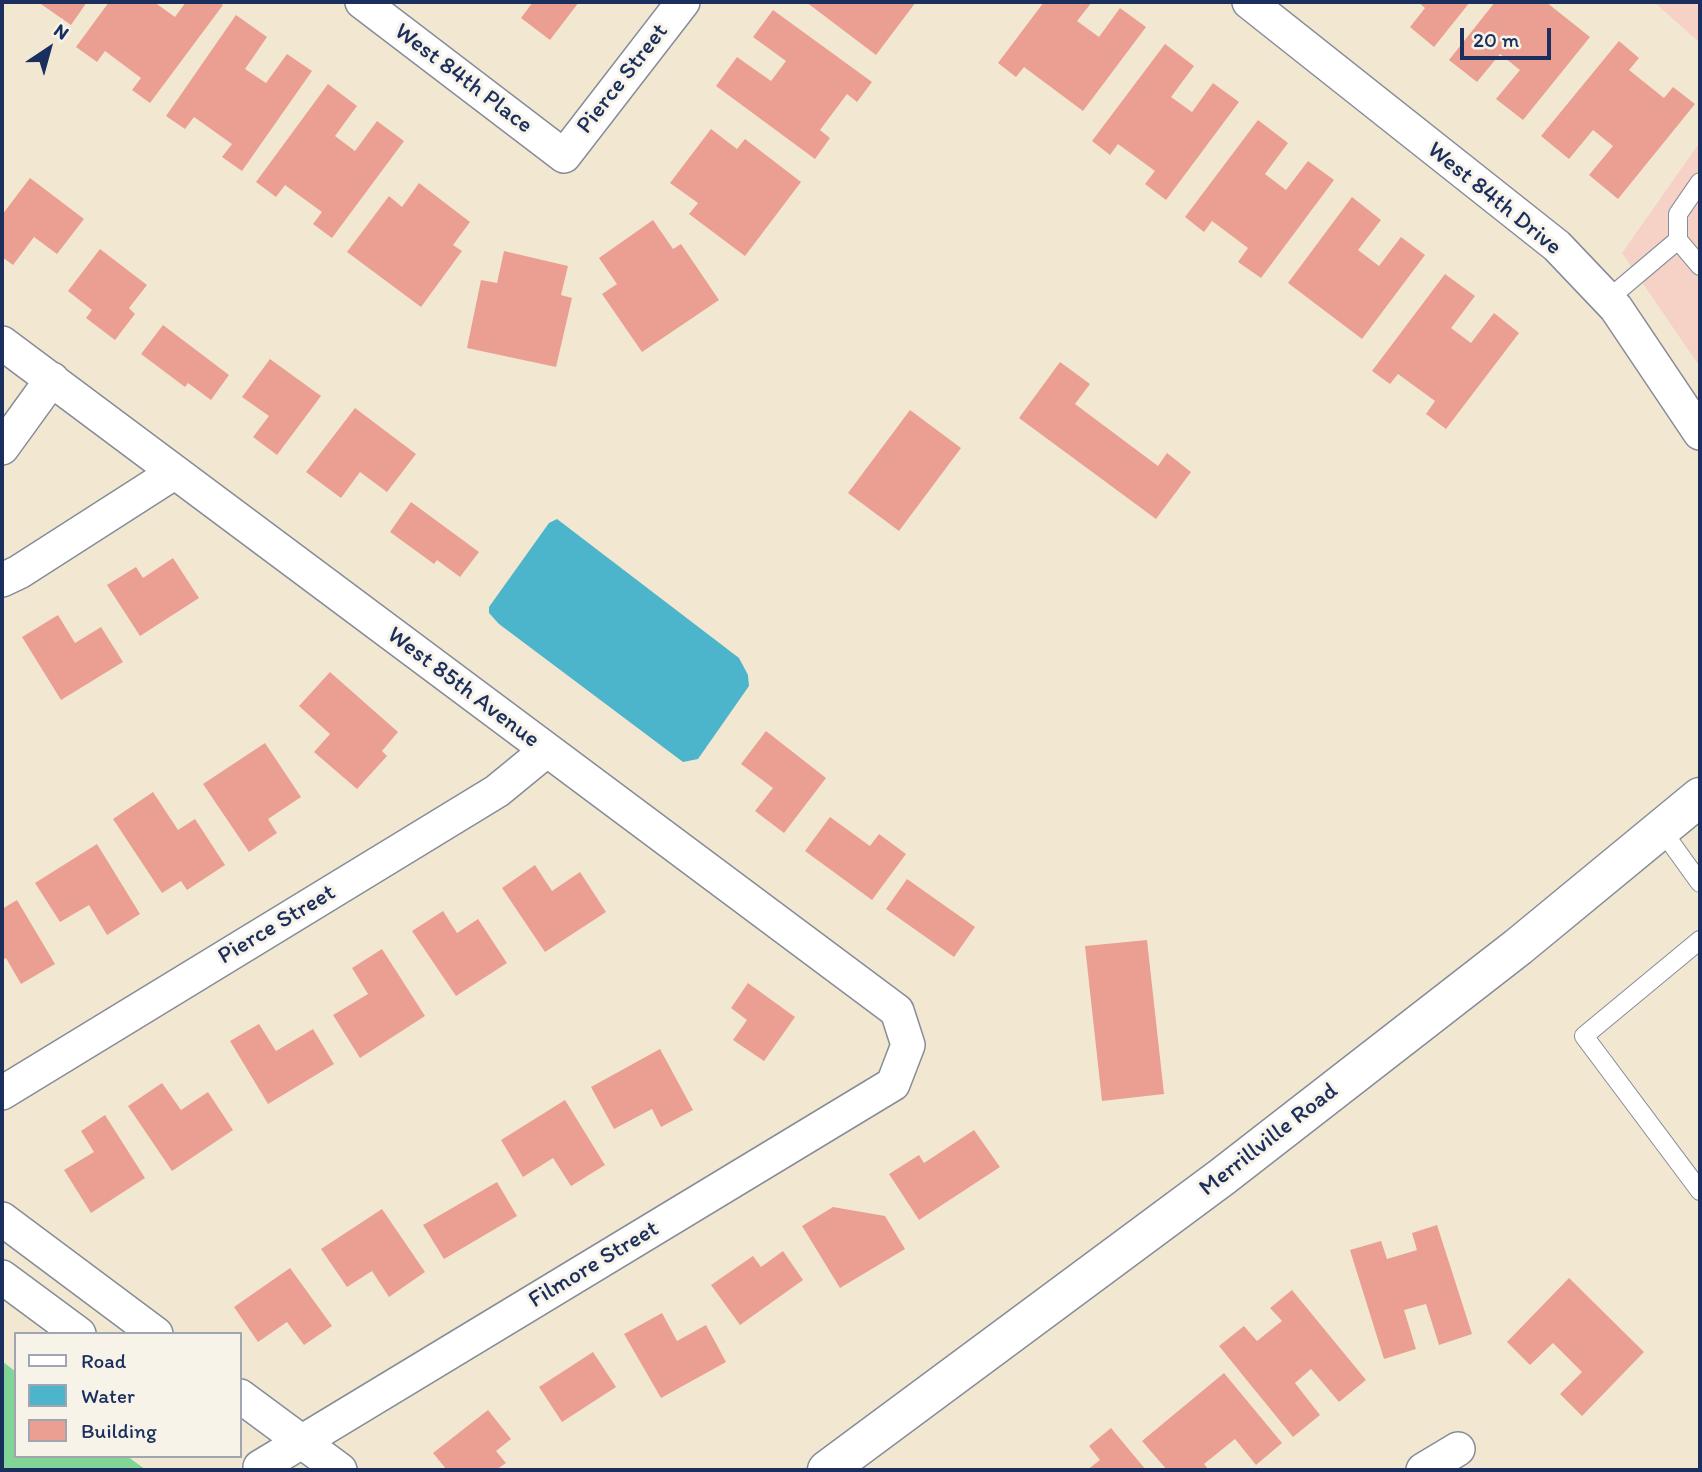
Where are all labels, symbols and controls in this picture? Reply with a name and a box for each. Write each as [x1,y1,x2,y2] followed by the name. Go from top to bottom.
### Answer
[14,14,84,84] north arrow
[1464,14,1555,58] scale bar
[388,18,538,140] street label: West 84th Place
[571,18,675,140] street label: Pierce Street
[50,19,74,45] text: N
[1473,27,1519,52] text: 20 m
[1421,136,1567,262] street label: West 84th Drive
[381,621,545,755] street label: West 85th Avenue
[213,879,341,971] street label: Pierce Street
[1194,1077,1344,1203] street label: Merrillville Road
[524,1215,664,1315] street label: Filmore Street
[14,1332,242,1458] legend
[81,1348,126,1373] text: Road
[81,1383,135,1408] text: Water
[81,1418,157,1443] text: Building

